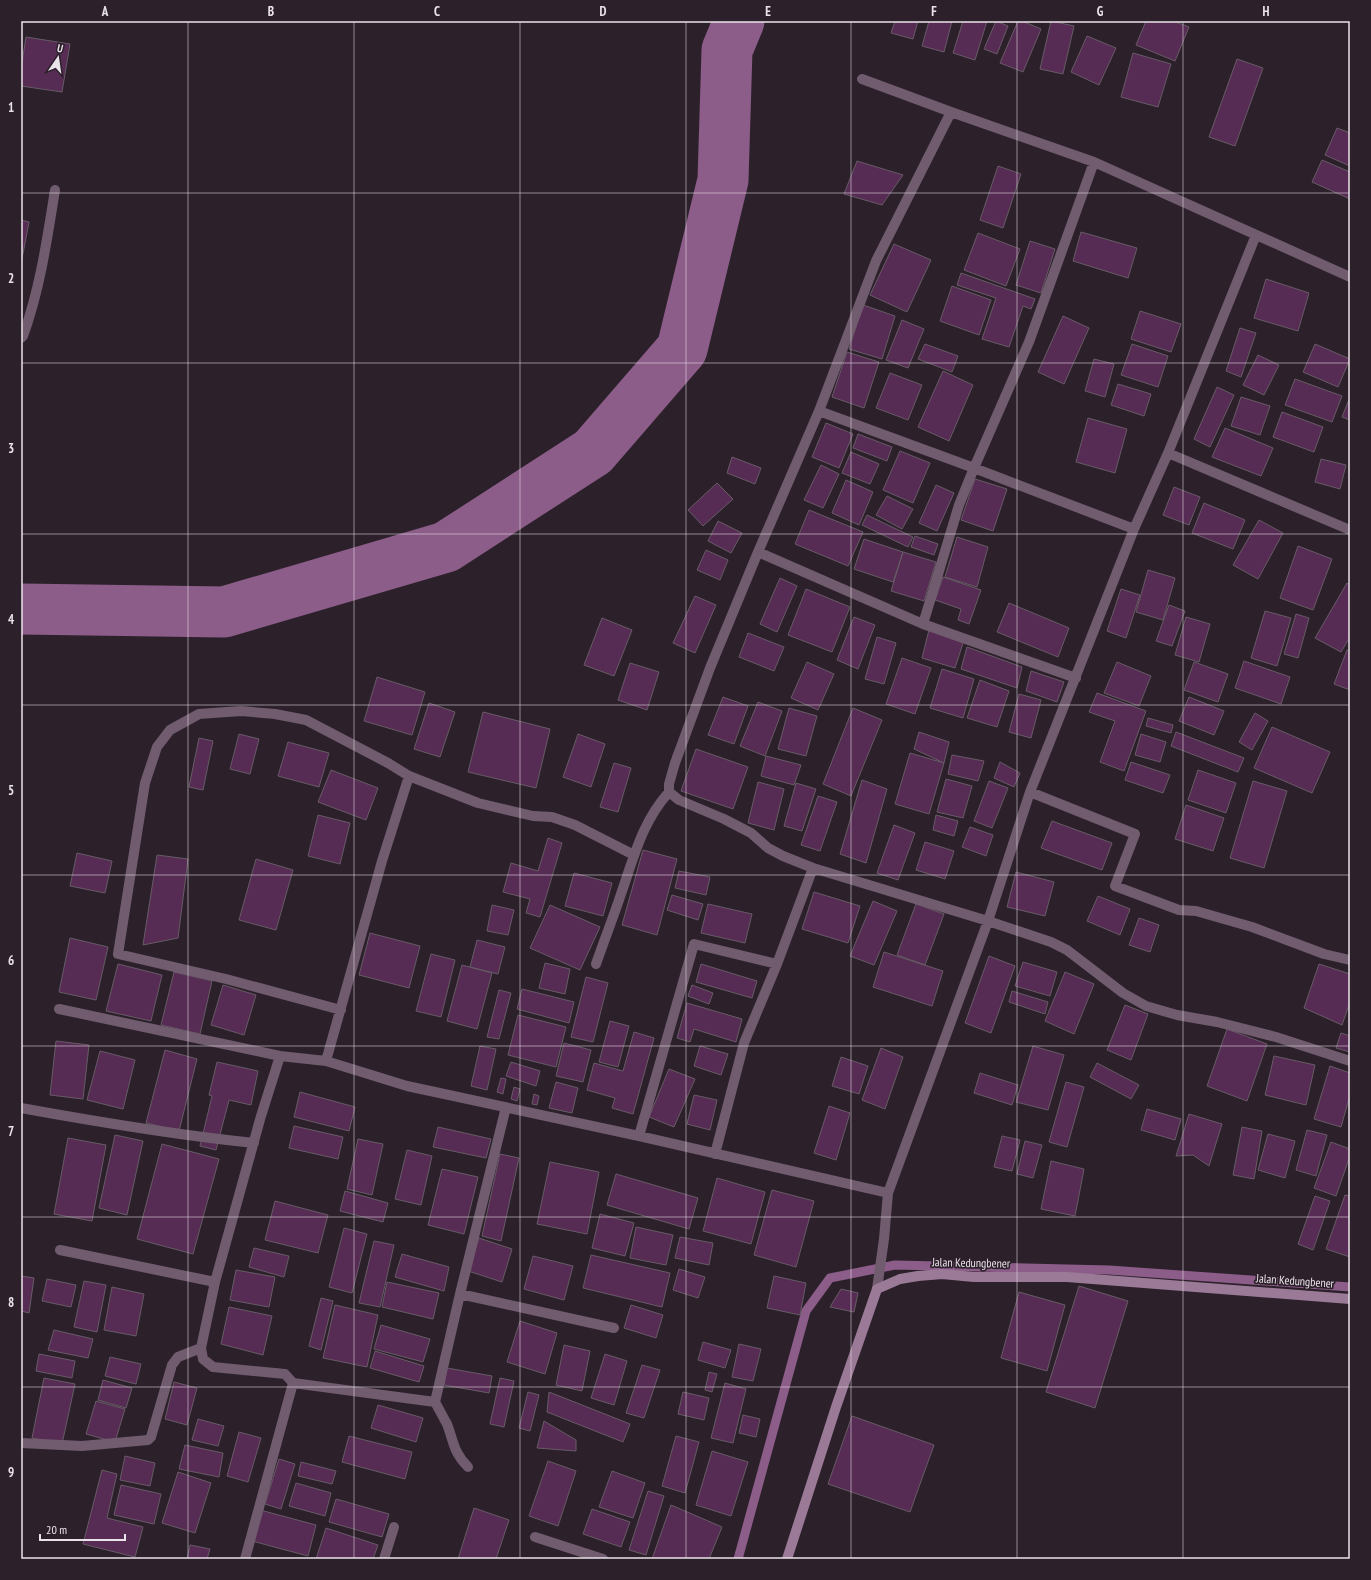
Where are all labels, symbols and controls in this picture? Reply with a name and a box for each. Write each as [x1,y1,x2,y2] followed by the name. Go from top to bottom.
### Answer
[101,3,109,20] text: A
[268,3,274,20] text: B
[434,3,440,20] text: C
[600,3,607,20] text: D
[765,3,771,20] text: E
[931,3,937,20] text: F
[1097,3,1104,20] text: G
[1263,3,1270,20] text: H
[38,38,78,78] north arrow
[56,41,65,56] text: U
[8,99,14,116] text: 1
[8,270,14,287] text: 2
[8,440,14,457] text: 3
[8,611,15,628] text: 4
[8,782,14,799] text: 5
[8,952,14,969] text: 6
[8,1123,14,1140] text: 7
[931,1254,1011,1271] street label: Jalan Kedungbener
[1255,1270,1335,1291] street label: Jalan Kedungbener
[8,1294,14,1311] text: 8
[8,1464,14,1481] text: 9
[40,1516,125,1542] scale bar
[46,1522,67,1537] text: 20 m

